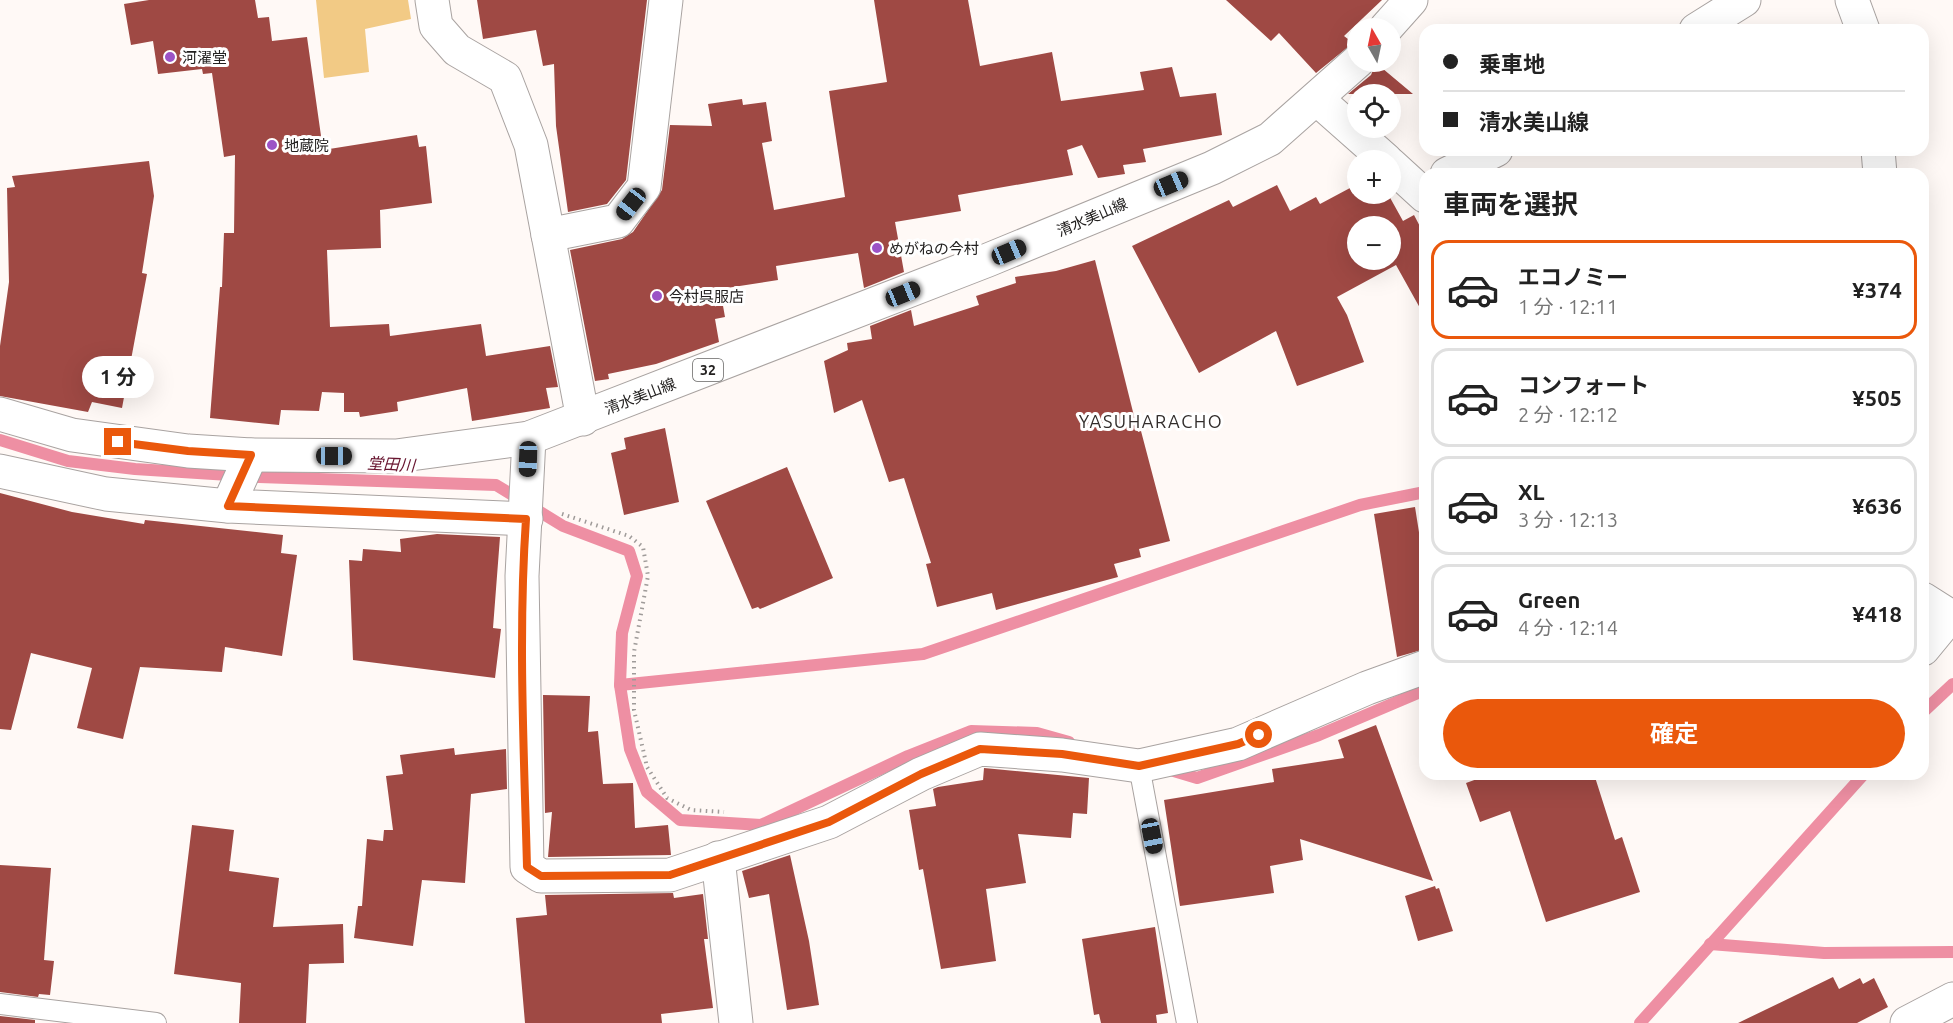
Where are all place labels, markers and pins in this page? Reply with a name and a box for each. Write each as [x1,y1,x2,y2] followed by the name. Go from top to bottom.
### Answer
[182,49,227,66] place label: 河濯堂
[163,50,177,64] marker: 河濯堂
[284,137,329,154] place label: 地蔵院
[265,138,279,152] marker: 地蔵院
[889,240,979,257] place label: めがねの今村
[870,241,884,255] marker: めがねの今村
[669,288,744,305] place label: 今村呉服店
[650,289,664,303] marker: 今村呉服店

